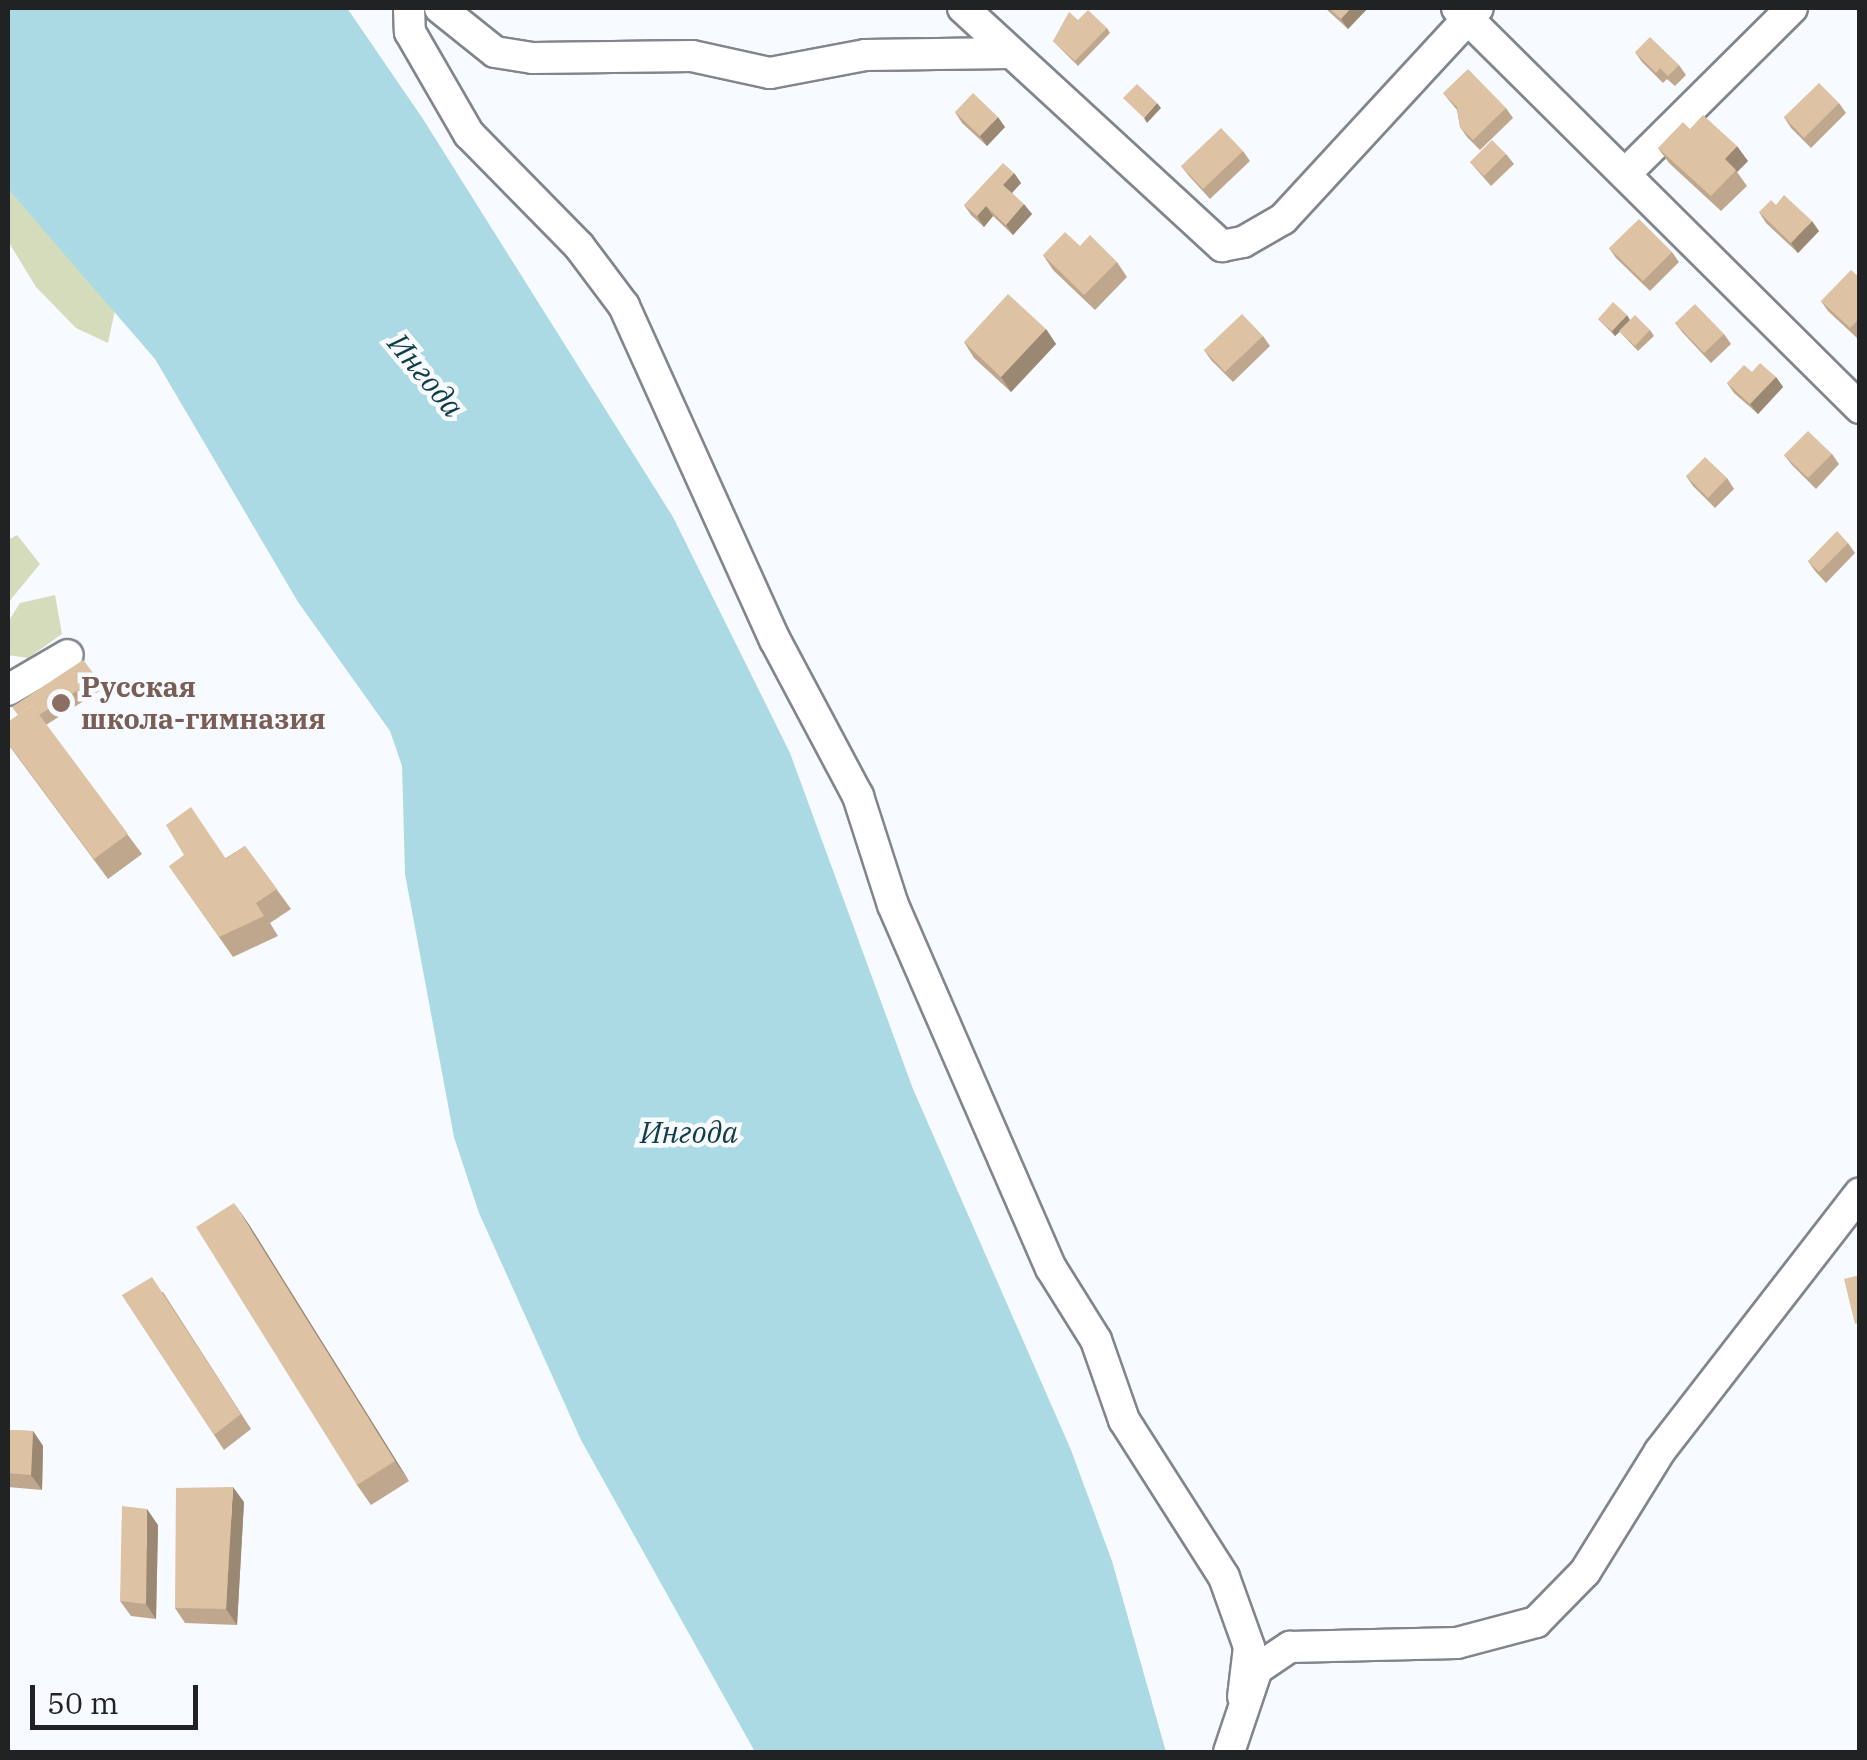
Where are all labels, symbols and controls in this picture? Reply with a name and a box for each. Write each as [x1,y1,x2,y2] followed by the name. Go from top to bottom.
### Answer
[381,326,471,424] water label: Ингода
[81,670,326,736] place label: Русская школа-гимназия
[50,692,72,714] marker: Русская школа-гимназия
[640,1114,738,1150] water label: Ингода
[35,1665,202,1727] scale bar
[47,1683,119,1722] text: 50 m

